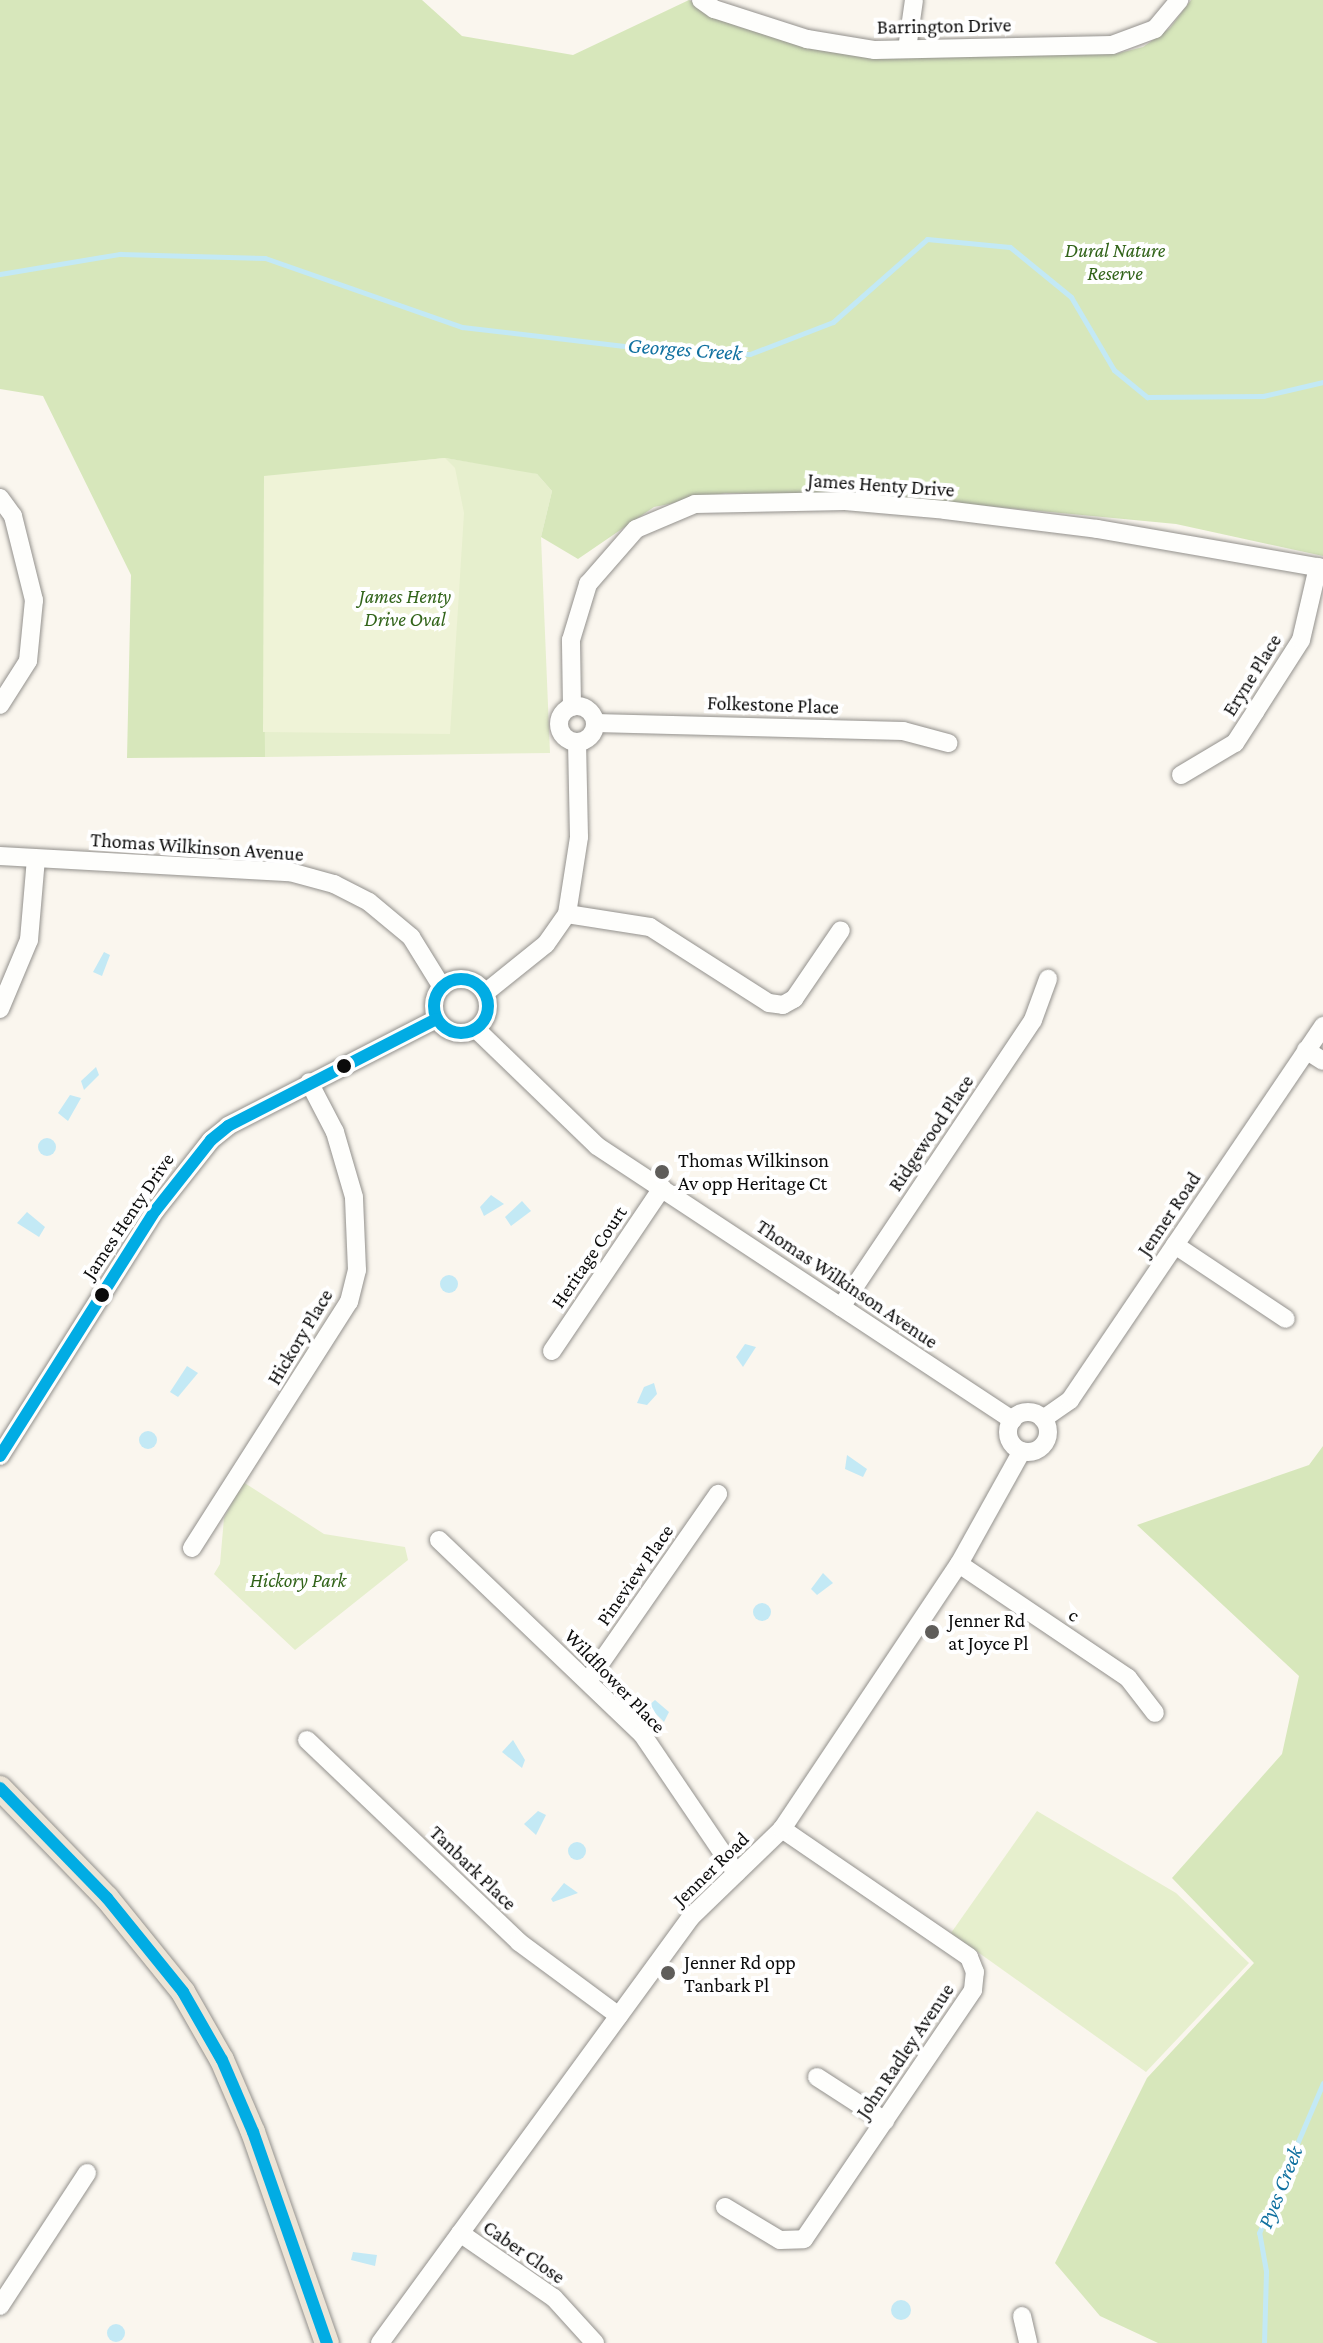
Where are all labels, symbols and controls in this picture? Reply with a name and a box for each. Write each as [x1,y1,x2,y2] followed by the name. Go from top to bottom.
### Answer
[877,13,1011,39] street label: Barrington Drive
[1065,238,1165,285] park label: Dural Nature Reserve
[627,332,743,366] water label: Georges Creek
[807,468,955,502] street label: James Henty Drive
[359,585,451,632] park label: James Henty Drive Oval
[1217,630,1287,720] street label: Eryne Place
[707,691,839,719] street label: Folkestone Place
[90,828,304,866] street label: Thomas Wilkinson Avenue
[336,1058,352,1074] unlabelled marker
[883,1070,979,1196] street label: Ridgewood Place
[77,1148,179,1284] street label: James Henty Drive
[678,1148,829,1195] place label: Thomas Wilkinson Av opp Heritage Ct
[653,1163,671,1181] marker: Thomas Wilkinson Av opp Heritage Ct
[1132,1167,1206,1261] street label: Jenner Road
[546,1201,632,1313] street label: Heritage Court
[752,1214,942,1354] street label: Thomas Wilkinson Avenue
[262,1285,338,1389] street label: Hickory Place
[94,1287,110,1303] unlabelled marker
[591,1520,679,1630] street label: Pineview Place
[250,1568,346,1592] park label: Hickory Park
[1064,1603,1084,1627] street label: c
[948,1608,1029,1655] place label: Jenner Rd at Joyce Pl
[923,1623,941,1641] marker: Jenner Rd at Joyce Pl
[559,1624,671,1738] street label: Wildflower Place
[425,1821,521,1915] street label: Tanbark Place
[668,1827,754,1911] street label: Jenner Road
[684,1950,796,1997] place label: Jenner Rd opp Tanbark Pl
[659,1964,677,1982] marker: Jenner Rd opp Tanbark Pl
[851,1979,959,2123] street label: John Radley Avenue
[1252,2142,1308,2232] water label: Pyes Creek
[478,2215,570,2289] street label: Caber Close

